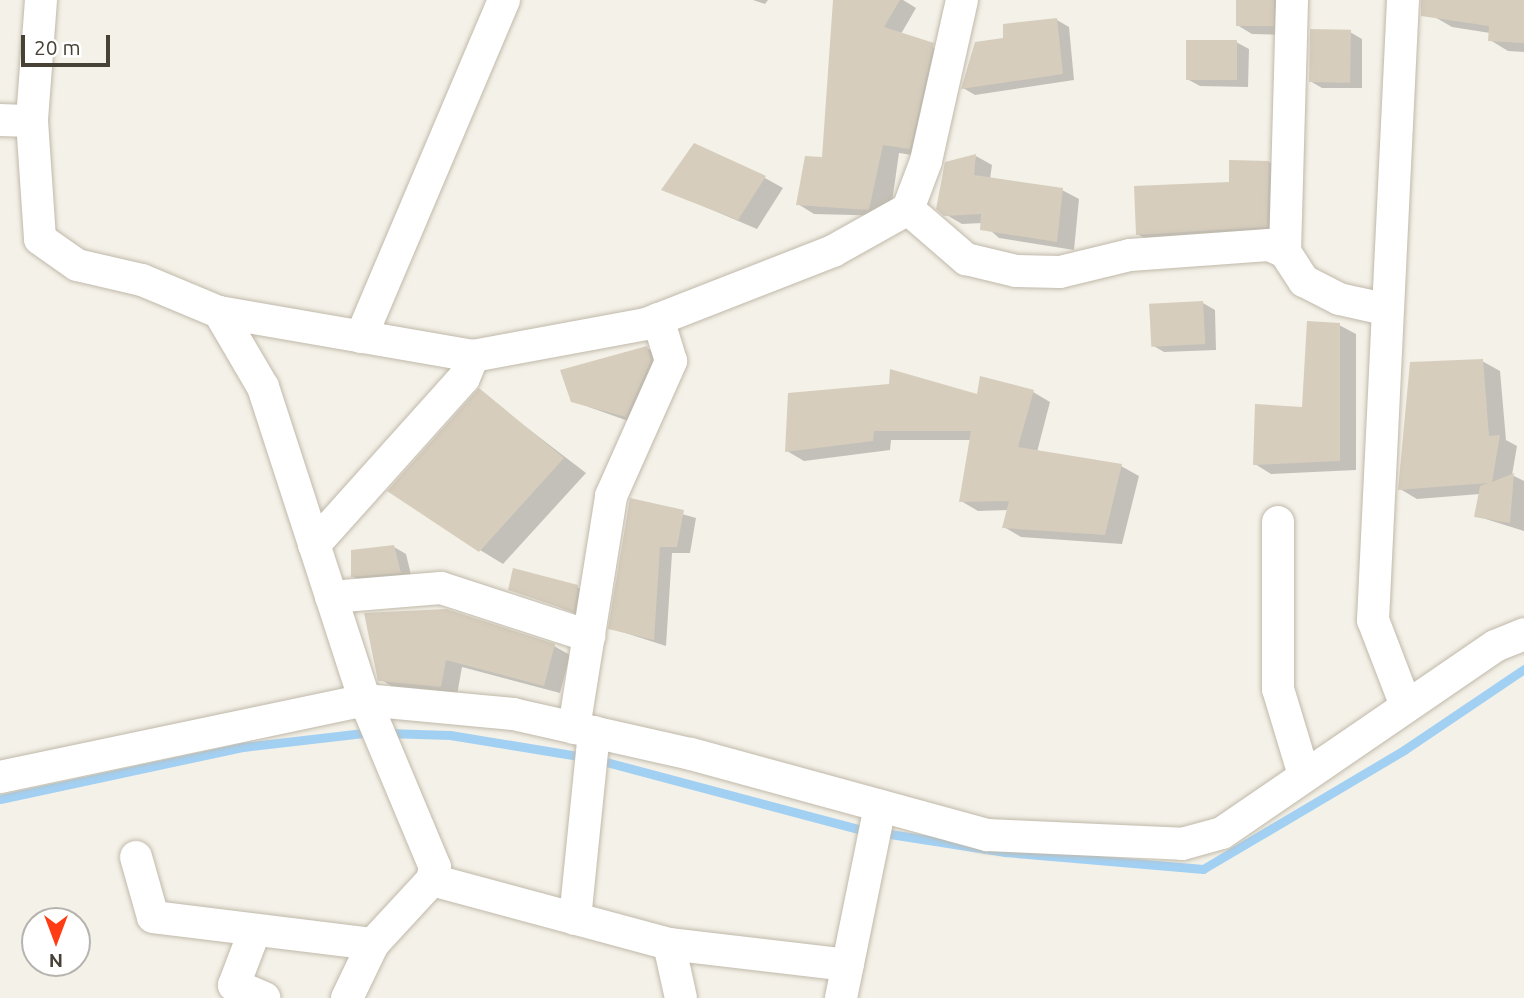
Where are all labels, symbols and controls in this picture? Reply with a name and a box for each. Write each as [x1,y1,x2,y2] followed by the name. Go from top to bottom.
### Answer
[24,21,114,65] scale bar
[34,35,81,59] text: 20 m
[21,907,91,977] north arrow
[49,950,63,972] text: N

